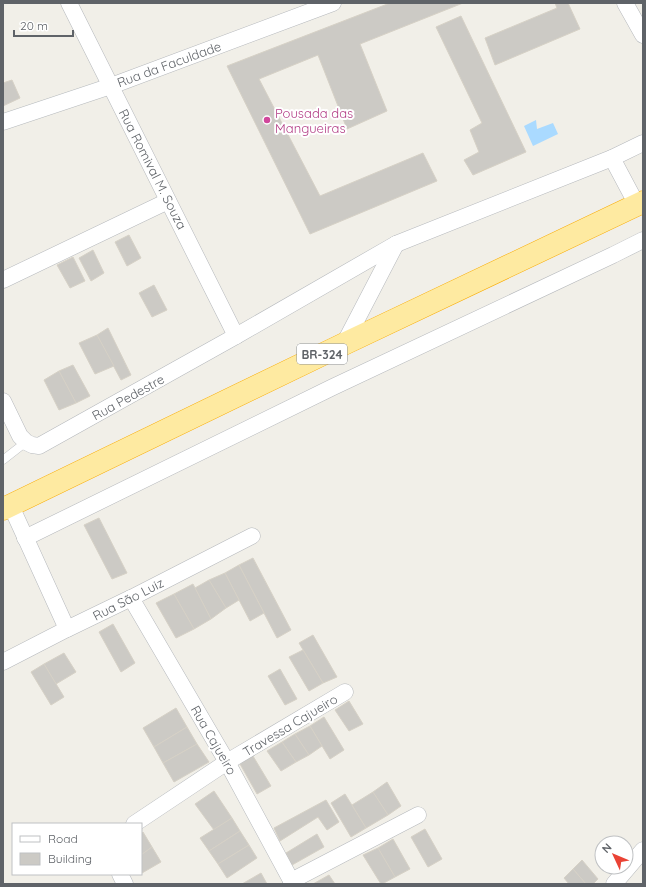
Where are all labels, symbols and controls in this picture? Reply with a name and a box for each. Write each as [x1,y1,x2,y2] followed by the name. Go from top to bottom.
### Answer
[14,12,73,38] scale bar
[20,18,48,33] text: 20 m
[115,38,223,90] street label: Rua da Faculdade
[275,105,353,136] place label: Pousada das Mangueiras
[116,106,190,232] street label: Rua Romival M. Souza
[262,115,272,125] marker: Pousada das Mangueiras
[297,344,347,364] road number: BR-324
[89,371,167,423] street label: Rua Pedestre
[90,574,166,624] street label: Rua São Luiz
[240,690,340,760] street label: Travessa Cajueiro
[188,702,240,778] street label: Rua Cajueiro
[12,823,142,875] legend
[48,831,78,846] text: Road
[594,835,634,875] north arrow
[599,840,615,856] text: N
[48,851,92,866] text: Building

